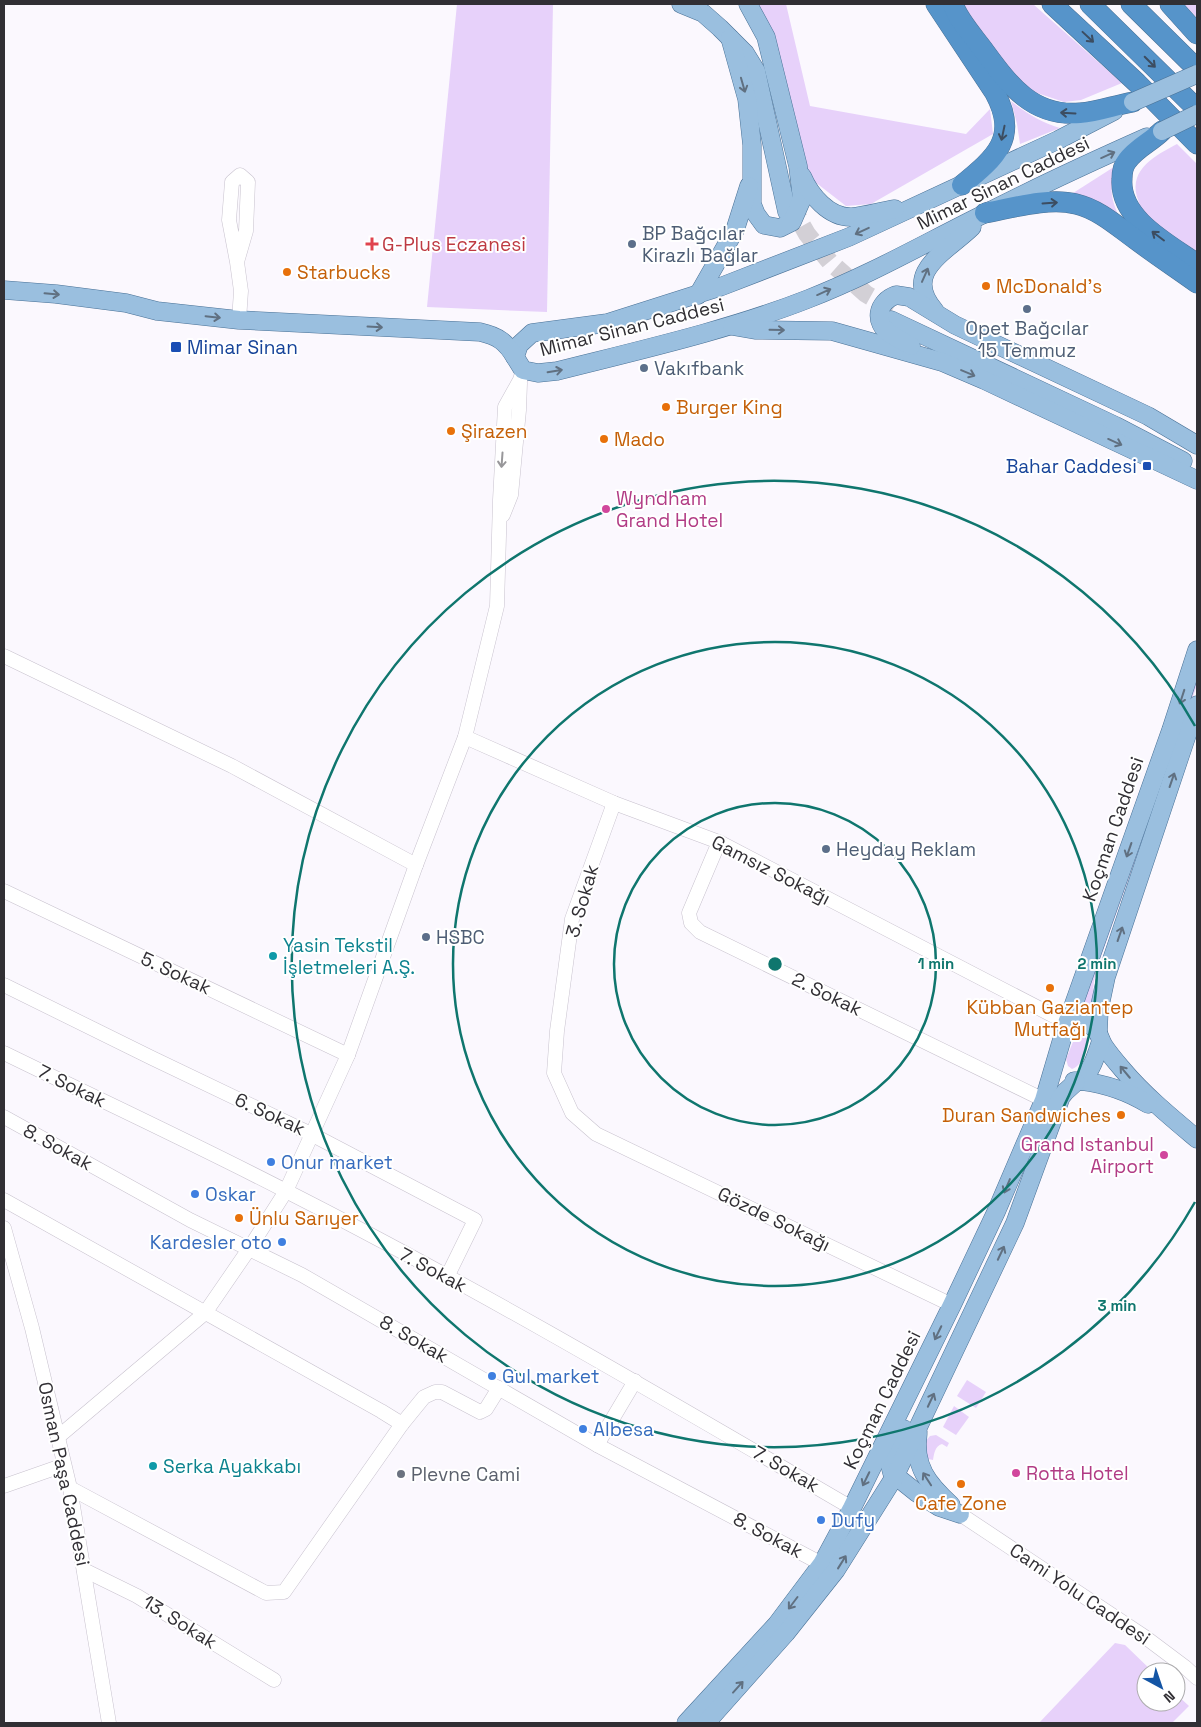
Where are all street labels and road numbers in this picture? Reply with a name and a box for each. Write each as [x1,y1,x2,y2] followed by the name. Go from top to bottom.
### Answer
[913,130,1093,236] street label: Mimar Sinan Caddesi
[537,292,727,362] street label: Mimar Sinan Caddesi
[1077,753,1149,905] street label: Koçman Caddesi
[707,829,835,911] street label: Gamsız Sokağı
[560,861,604,941] street label: 3. Sokak
[137,946,215,1000] street label: 5. Sokak
[788,966,866,1022] street label: 2. Sokak
[34,1059,110,1113] street label: 7. Sokak
[231,1087,309,1141] street label: 6. Sokak
[19,1118,97,1176] street label: 8. Sokak
[713,1181,835,1257] street label: Gözde Sokağı
[395,1242,471,1298] street label: 7. Sokak
[375,1309,453,1369] street label: 8. Sokak
[838,1326,926,1474] street label: Koçman Caddesi
[32,1380,96,1568] street label: Osman Paşa Caddesi
[748,1440,824,1498] street label: 7. Sokak
[729,1506,807,1564] street label: 8. Sokak
[1005,1538,1155,1650] street label: Cami Yolu Caddesi
[138,1589,222,1655] street label: 13. Sokak

